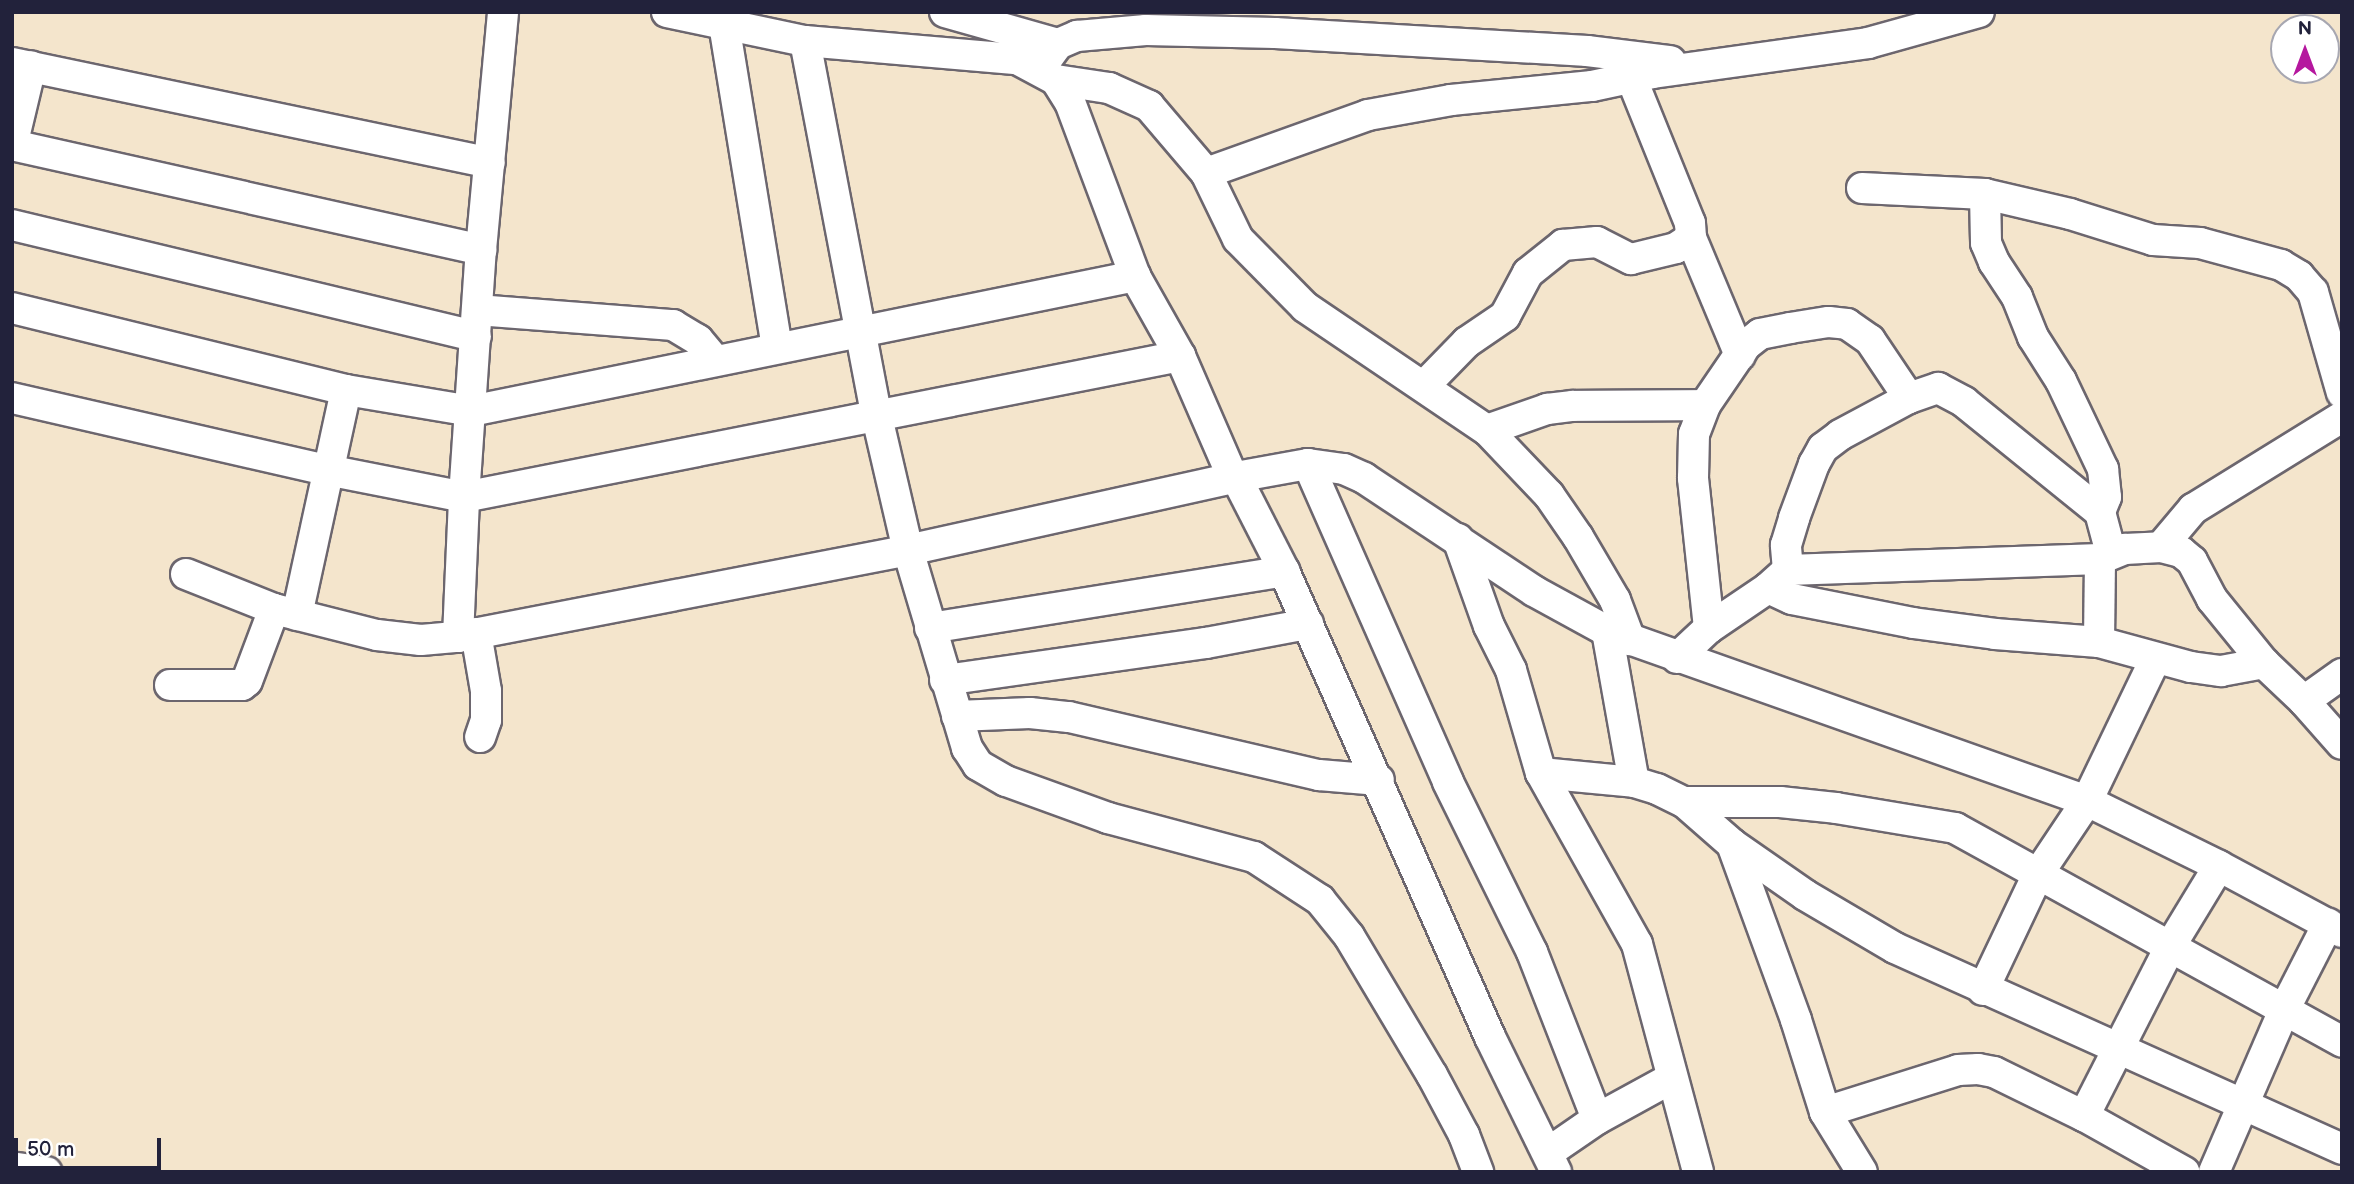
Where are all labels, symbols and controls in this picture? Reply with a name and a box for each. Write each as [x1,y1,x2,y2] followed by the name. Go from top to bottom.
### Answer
[2270,14,2340,84] north arrow
[2298,18,2312,41] text: N
[18,1124,164,1168] scale bar
[27,1137,74,1162] text: 50 m

